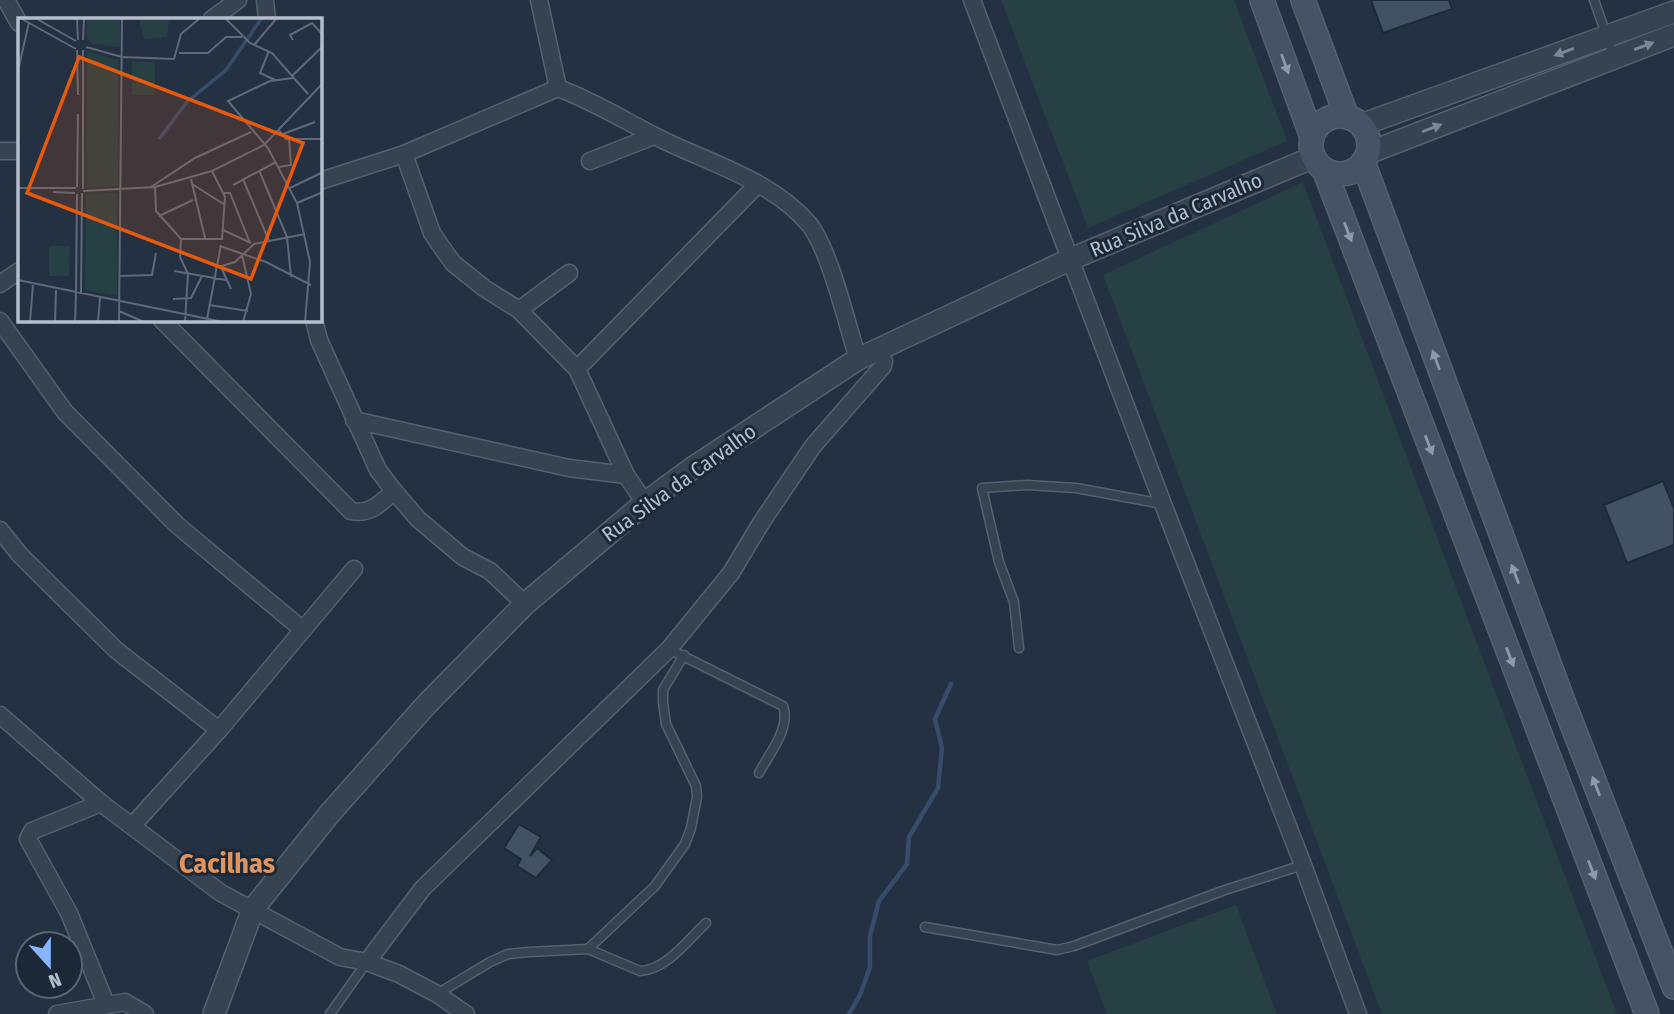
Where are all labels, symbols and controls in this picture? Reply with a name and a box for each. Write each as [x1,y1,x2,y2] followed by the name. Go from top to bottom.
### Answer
[18,18,322,322] inset map
[1634,40,1655,51] one-way arrow
[1553,47,1574,58] one-way arrow
[1280,54,1291,75] one-way arrow
[1422,123,1443,134] one-way arrow
[1086,167,1266,263] street label: Rua Silva da Carvalho
[1343,222,1354,243] one-way arrow
[1430,350,1441,371] one-way arrow
[597,418,761,548] street label: Rua Silva da Carvalho
[1424,434,1435,455] one-way arrow
[1510,563,1521,584] one-way arrow
[1505,647,1516,668] one-way arrow
[1591,776,1602,797] one-way arrow
[179,847,275,880] district label: Cacilhas
[1586,859,1597,880] one-way arrow
[14,930,84,1000] north arrow
[45,968,64,993] text: N

